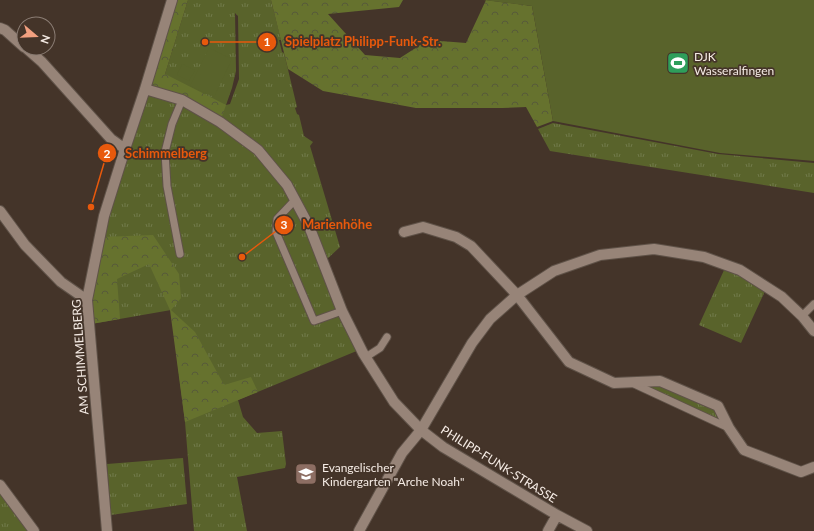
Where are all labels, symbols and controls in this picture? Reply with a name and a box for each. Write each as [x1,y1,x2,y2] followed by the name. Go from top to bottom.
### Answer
[16,16,56,56] north arrow
[257,29,449,54] callout: Spielplatz Philipp-Funk-Str.
[38,33,53,46] text: N
[285,33,441,49] text: Spielplatz Philipp-Funk-Str.
[264,34,271,49] text: 1
[694,49,774,78] place label: DJK Wasseralfingen
[665,50,691,76] sports icon: DJK Wasseralfingen
[97,141,215,166] callout: Schimmelberg
[125,145,207,161] text: Schimmelberg
[104,146,111,161] text: 2
[274,212,380,237] callout: Marienhöhe
[302,216,372,232] text: Marienhöhe
[281,217,288,232] text: 3
[68,299,92,415] street label: AM SCHIMMELBERG
[438,422,560,506] street label: PHILIPP-FUNK-STRASSE
[322,460,464,489] place label: Evangelischer Kindergarten "Arche Noah"
[293,461,319,487] school or university icon: Evangelischer Kindergarten "Arche Noah"

